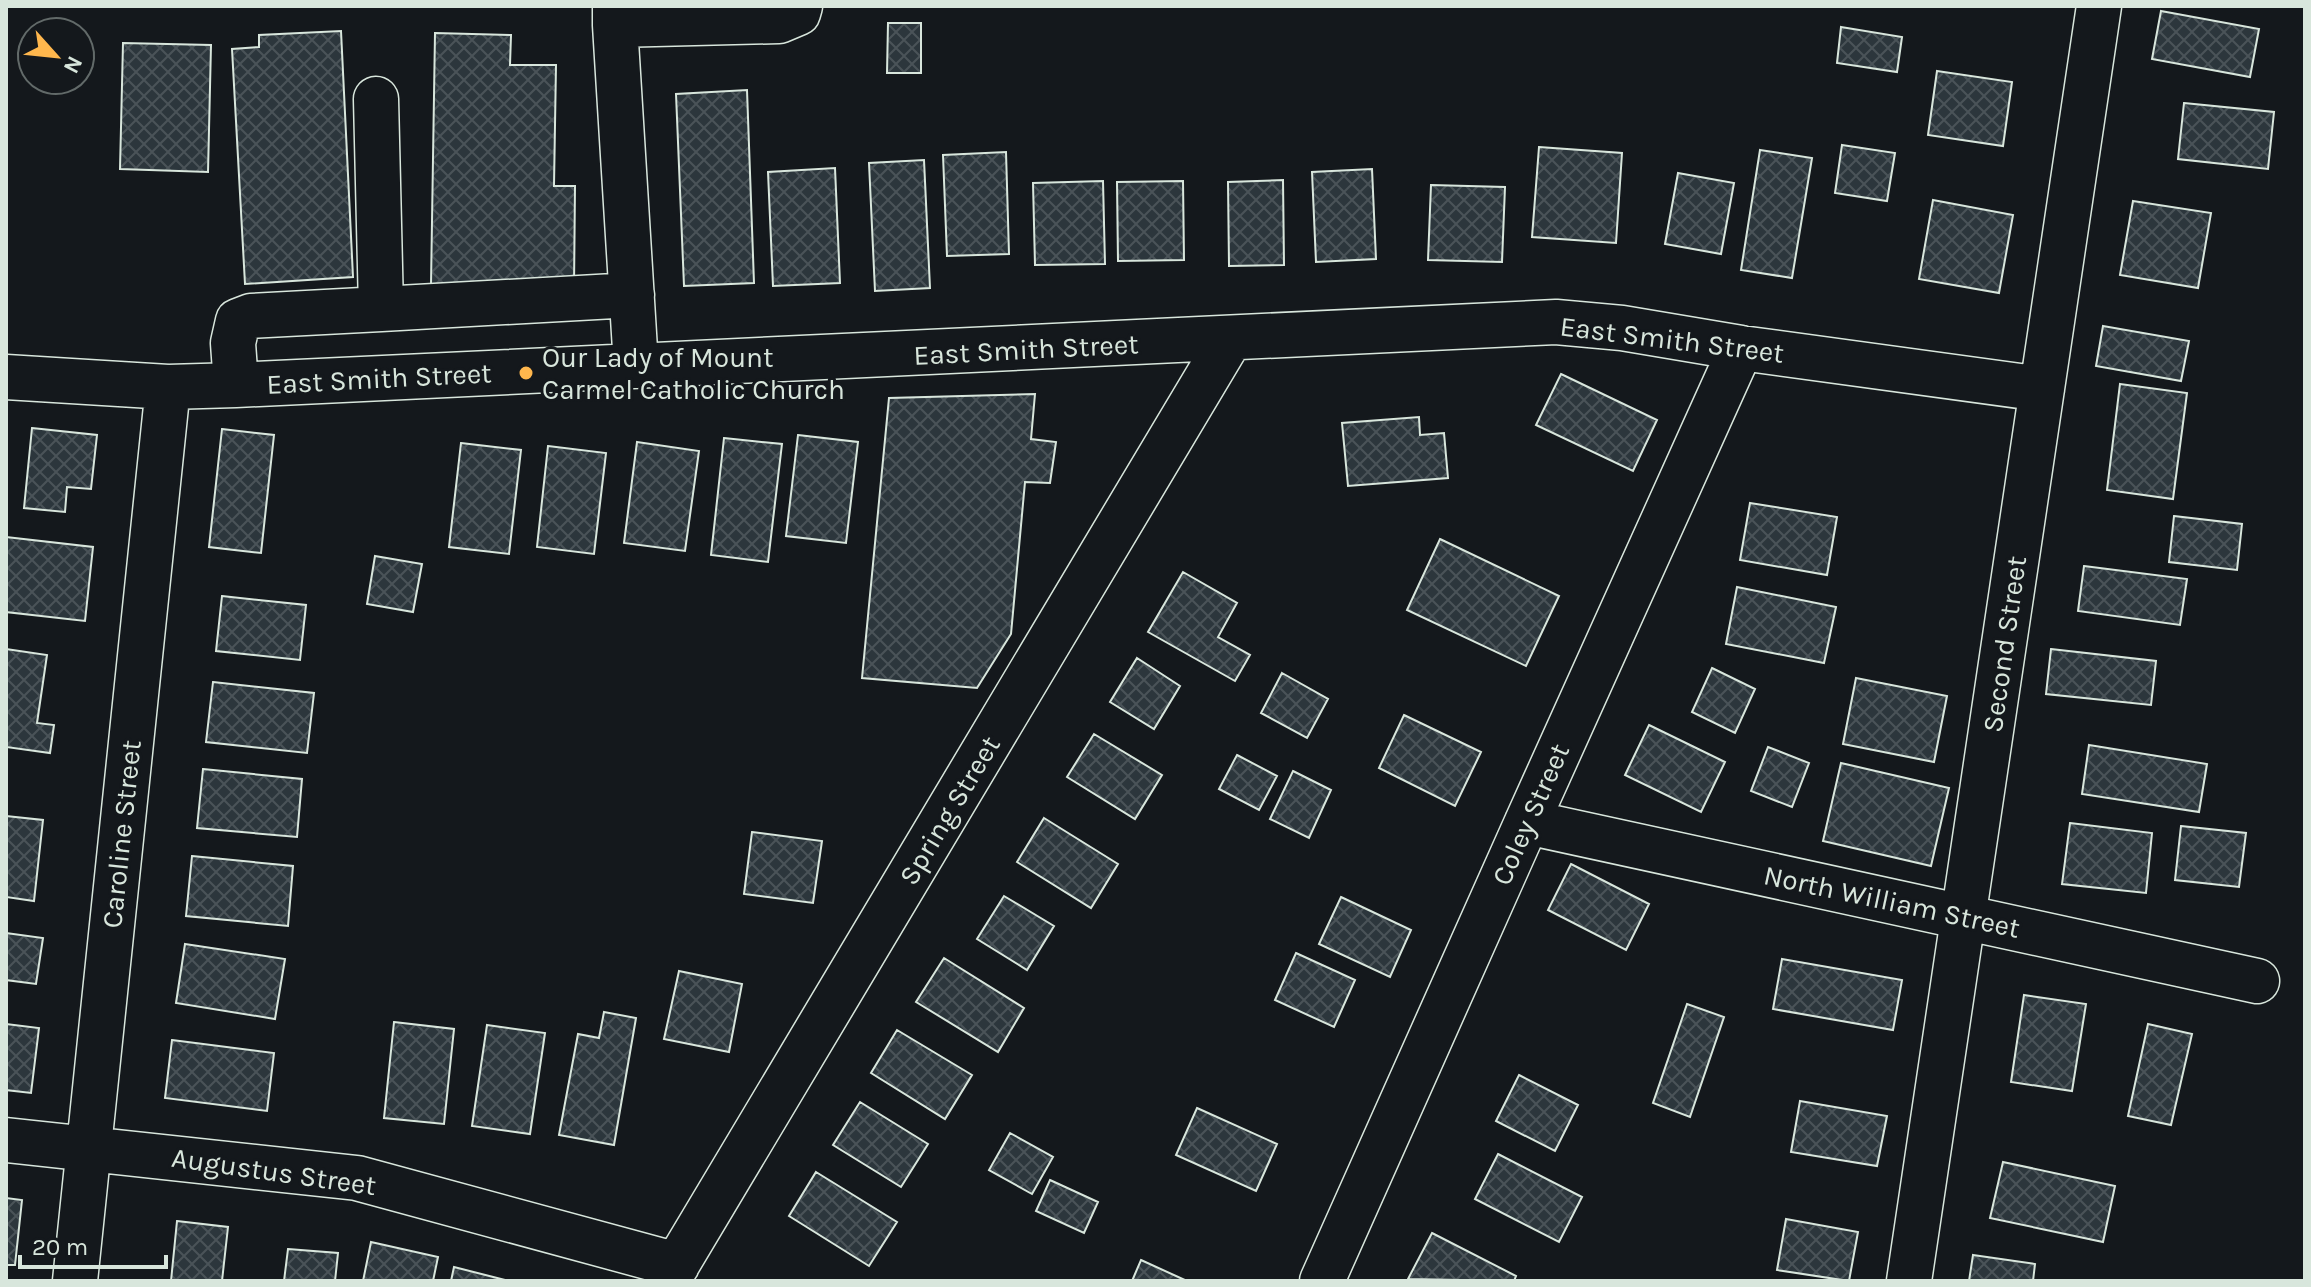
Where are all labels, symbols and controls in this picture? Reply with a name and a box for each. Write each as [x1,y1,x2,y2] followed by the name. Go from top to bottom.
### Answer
[16,16,96,96] north arrow
[58,52,88,78] text: N
[1558,309,1786,370] street label: East Smith Street
[913,327,1139,372] street label: East Smith Street
[542,341,845,406] place label: Our Lady of Mount Carmel Catholic Church
[266,356,492,401] street label: East Smith Street
[517,364,535,382] marker: Our Lady of Mount Carmel Catholic Church
[1976,554,2033,735] street label: Second Street
[892,730,1007,891] street label: Spring Street
[95,738,148,930] street label: Caroline Street
[1485,738,1576,890] street label: Coley Street
[1761,858,2023,945] street label: North William Street
[170,1141,378,1202] street label: Augustus Street
[20,1219,166,1269] scale bar
[32,1233,88,1261] text: 20 m

